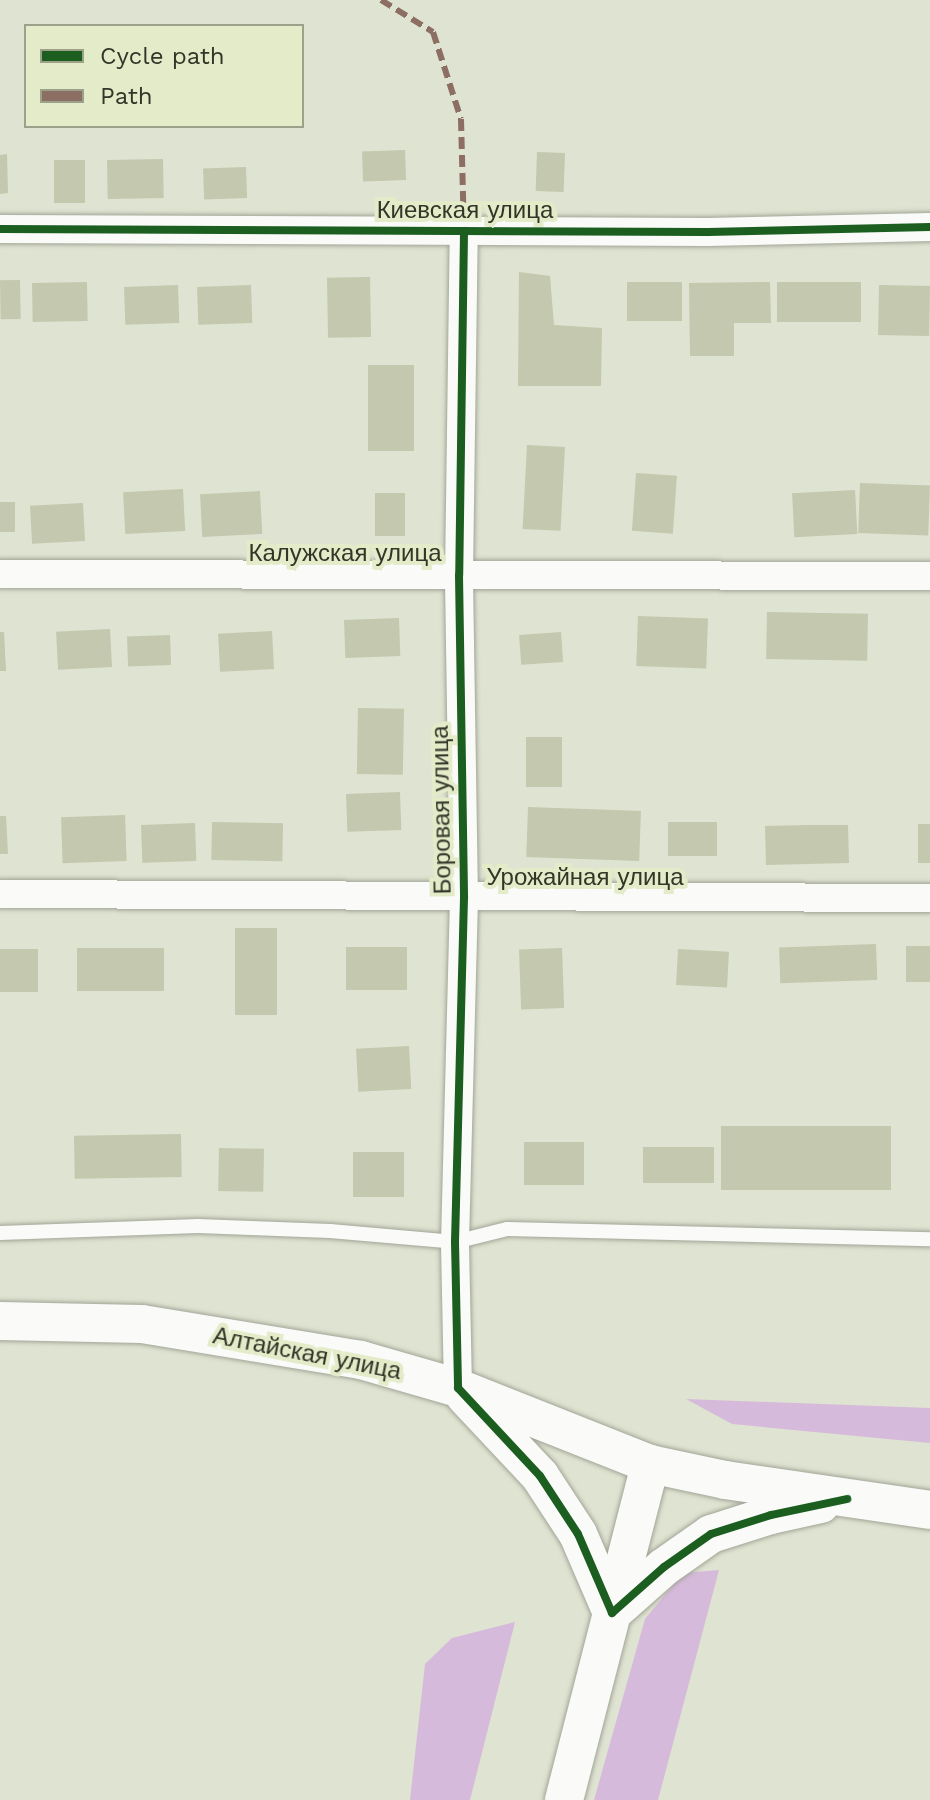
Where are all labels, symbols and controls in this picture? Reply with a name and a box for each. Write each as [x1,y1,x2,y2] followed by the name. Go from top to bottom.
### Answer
[24,24,304,128] legend
[100,42,225,70] text: Cycle path
[100,82,153,110] text: Path
[377,197,553,225] street label: Киевская улица
[248,540,442,568] street label: Калужская улица
[426,725,458,895] street label: Боровая улица
[486,864,684,892] street label: Урожайная улица
[210,1322,404,1386] street label: Алтайская улица

